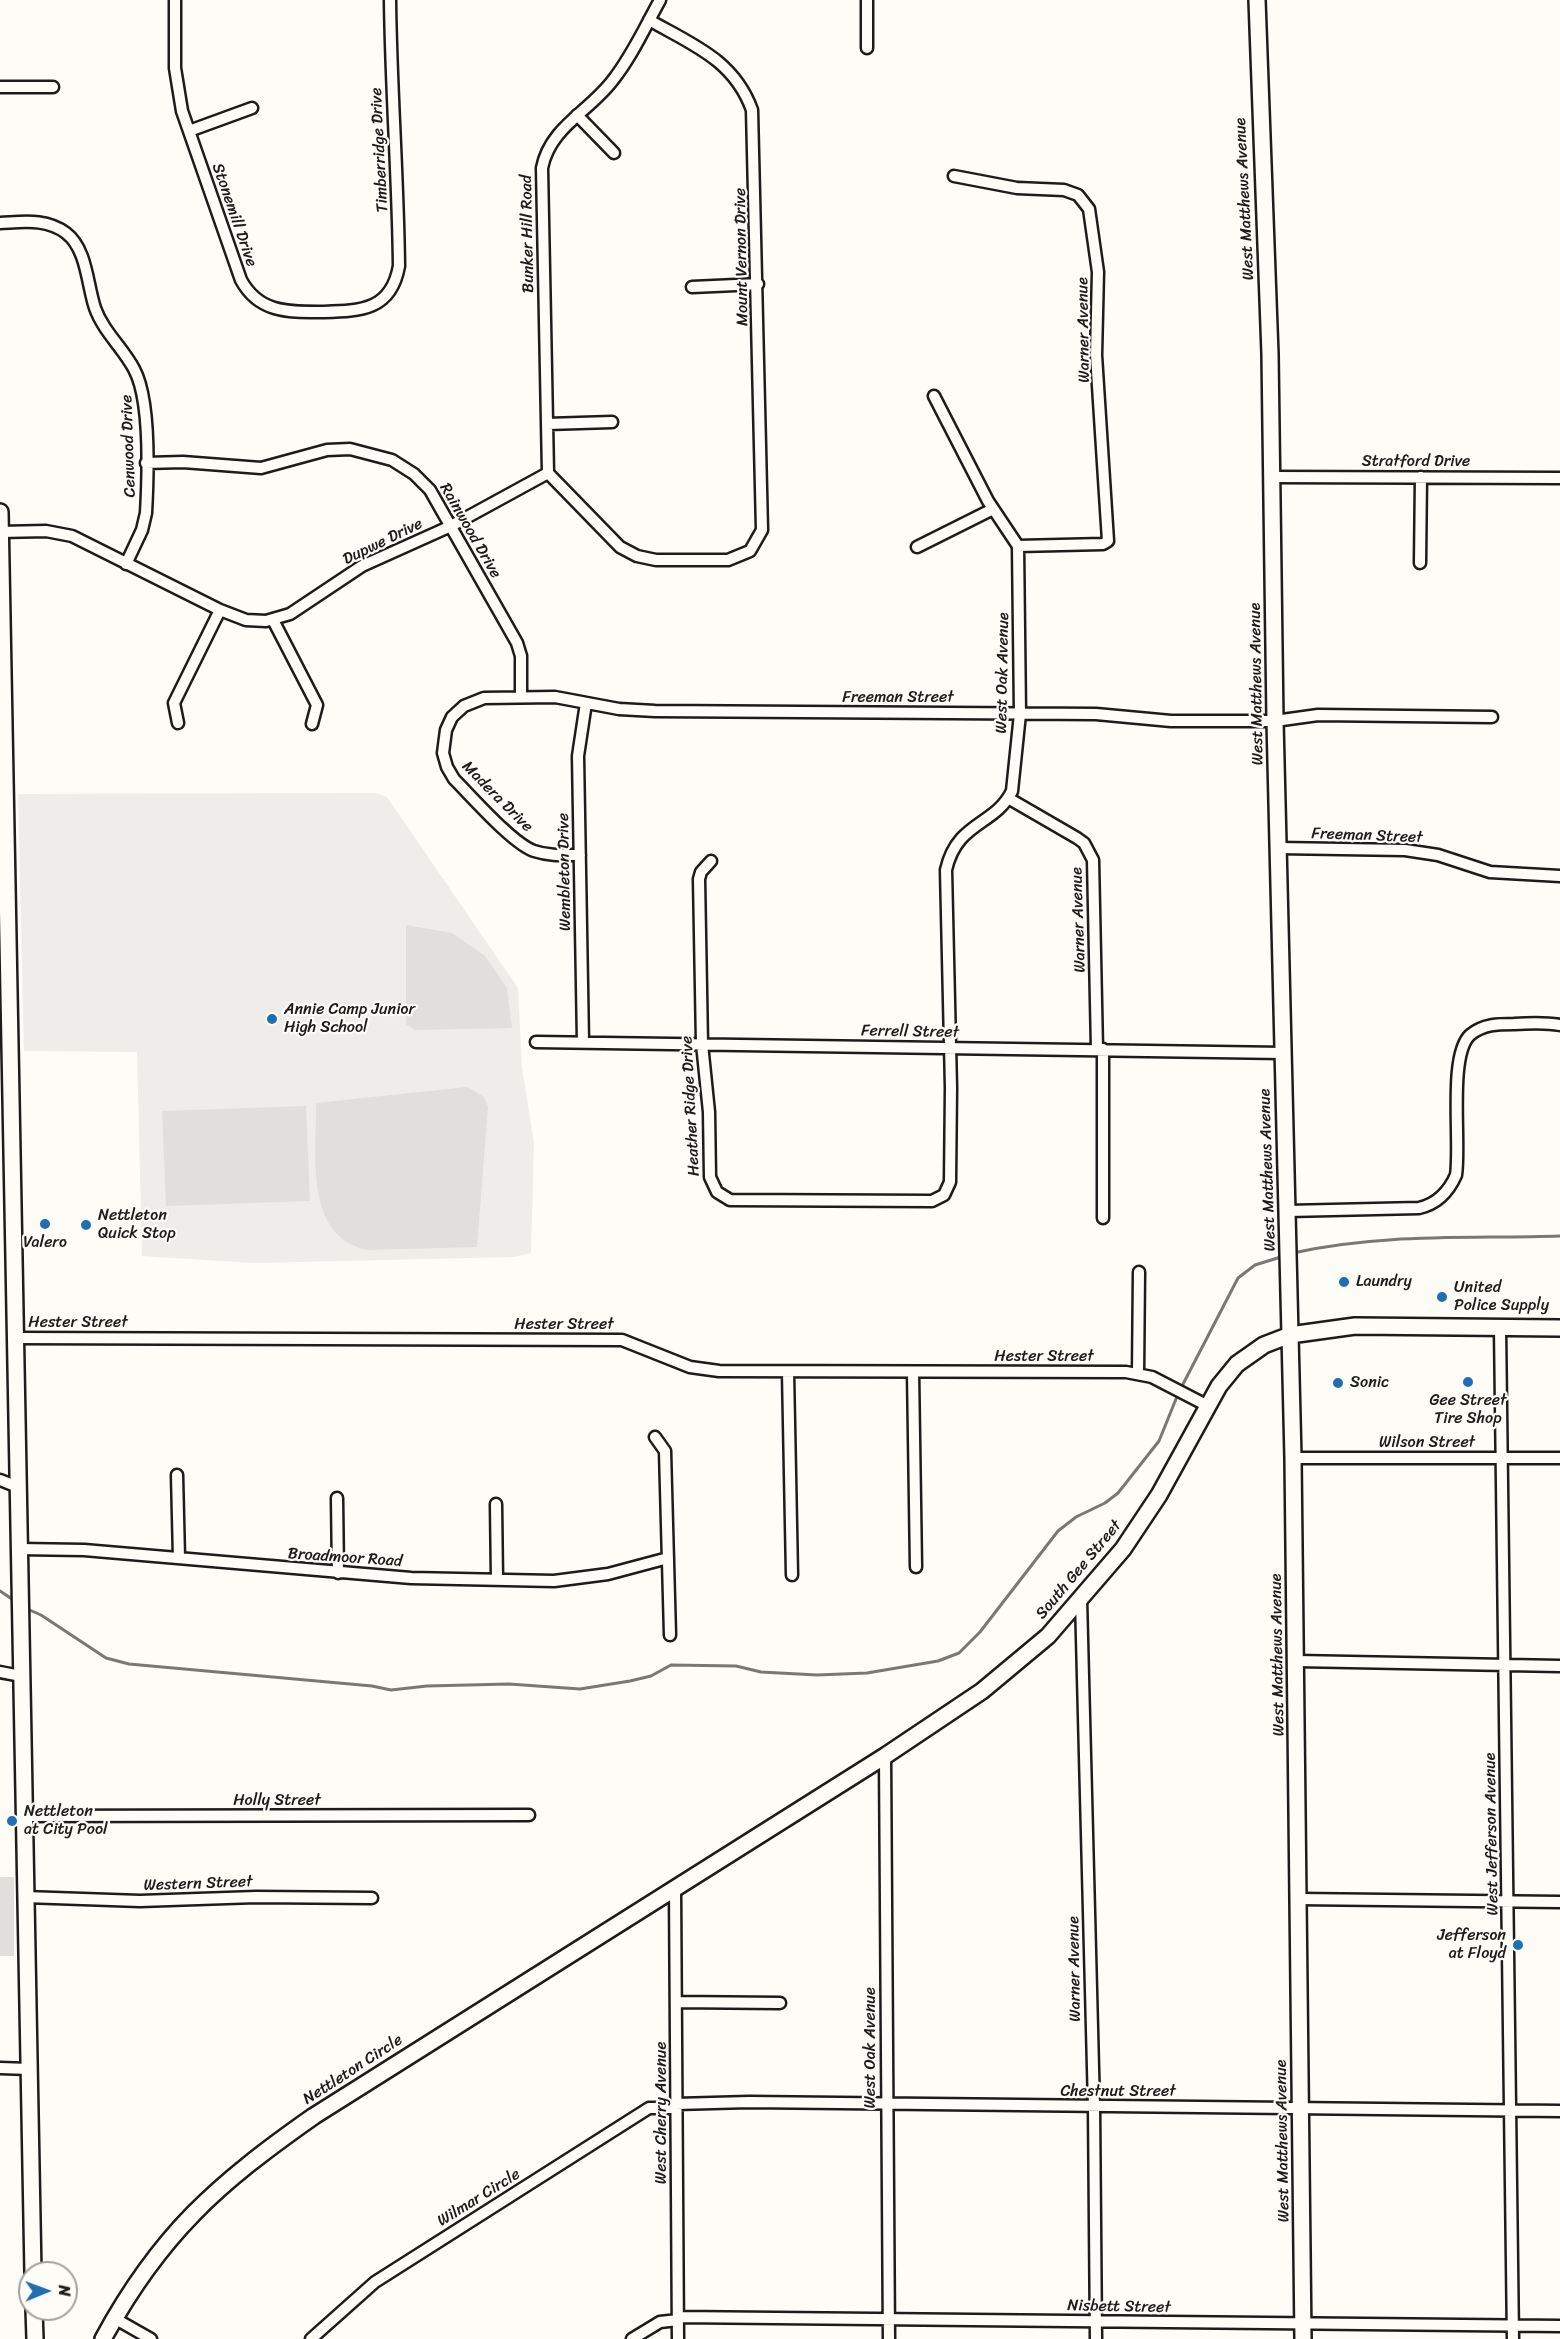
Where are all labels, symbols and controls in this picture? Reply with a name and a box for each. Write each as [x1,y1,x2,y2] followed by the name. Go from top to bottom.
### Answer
[367,87,393,213] street label: Timberridge Drive
[1231,117,1259,281] street label: West Matthews Avenue
[207,161,261,269] street label: Stonemill Drive
[517,175,539,293] street label: Bunker Hill Road
[731,188,753,326] street label: Mount Vernon Drive
[1073,277,1095,383] street label: Warner Avenue
[118,394,140,498] street label: Cenwood Drive
[1362,452,1470,472] street label: Stratford Drive
[435,480,505,582] street label: Rainwood Drive
[340,514,426,570] street label: Dupwe Drive
[1246,602,1268,766] street label: West Matthews Avenue
[992,612,1014,734] street label: West Oak Avenue
[842,688,954,708] street label: Freeman Street
[457,757,537,837] street label: Madera Drive
[554,813,576,931] street label: Wembleton Drive
[1311,824,1423,848] street label: Freeman Street
[1068,867,1090,973] street label: Warner Avenue
[284,1000,415,1038] place label: Annie Camp Junior High School
[265,1012,279,1026] marker: Annie Camp Junior High School
[861,1022,959,1042] street label: Ferrell Street
[678,1035,704,1177] street label: Heather Ridge Drive
[1256,1088,1280,1252] street label: West Matthews Avenue
[98,1206,176,1244] place label: Nettleton Quick Stop
[38,1217,52,1231] marker: Valero
[79,1218,93,1232] marker: Nettleton Quick Stop
[23,1233,67,1253] place label: Valero
[1356,1272,1412,1292] place label: Laundry
[1337,1275,1351,1289] marker: Laundry
[1454,1278,1549,1316] place label: United Police Supply
[1435,1290,1449,1304] marker: United Police Supply
[28,1313,128,1333] street label: Hester Street
[514,1315,614,1335] street label: Hester Street
[994,1347,1094,1367] street label: Hester Street
[1350,1373,1389,1393] place label: Sonic
[1461,1375,1475,1389] marker: Gee Street Tire Shop
[1331,1376,1345,1390] marker: Sonic
[1429,1391,1507,1429] place label: Gee Street Tire Shop
[1379,1433,1475,1453] street label: Wilson Street
[1032,1517,1126,1623] street label: South Gee Street
[287,1544,403,1572] street label: Broadmoor Road
[1267,1573,1289,1737] street label: West Matthews Avenue
[1481,1752,1503,1916] street label: West Jefferson Avenue
[233,1791,321,1811] street label: Holly Street
[24,1802,108,1840] place label: Nettleton at City Pool
[5,1814,19,1828] marker: Nettleton at City Pool
[143,1873,253,1895] street label: Western Street
[1064,1916,1086,2022] street label: Warner Avenue
[1437,1926,1506,1964] place label: Jefferson at Floyd
[1511,1938,1525,1952] marker: Jefferson at Floyd
[861,1987,881,2109] street label: West Oak Avenue
[300,2031,406,2109] street label: Nettleton Circle
[652,2042,672,2184] street label: West Cherry Avenue
[1272,2059,1294,2223] street label: West Matthews Avenue
[1060,2082,1176,2102] street label: Chestnut Street
[434,2165,524,2231] street label: Wilmar Circle
[18,2261,78,2321] north arrow
[50,2285,79,2297] text: N
[1067,2296,1171,2318] street label: Nisbett Street

